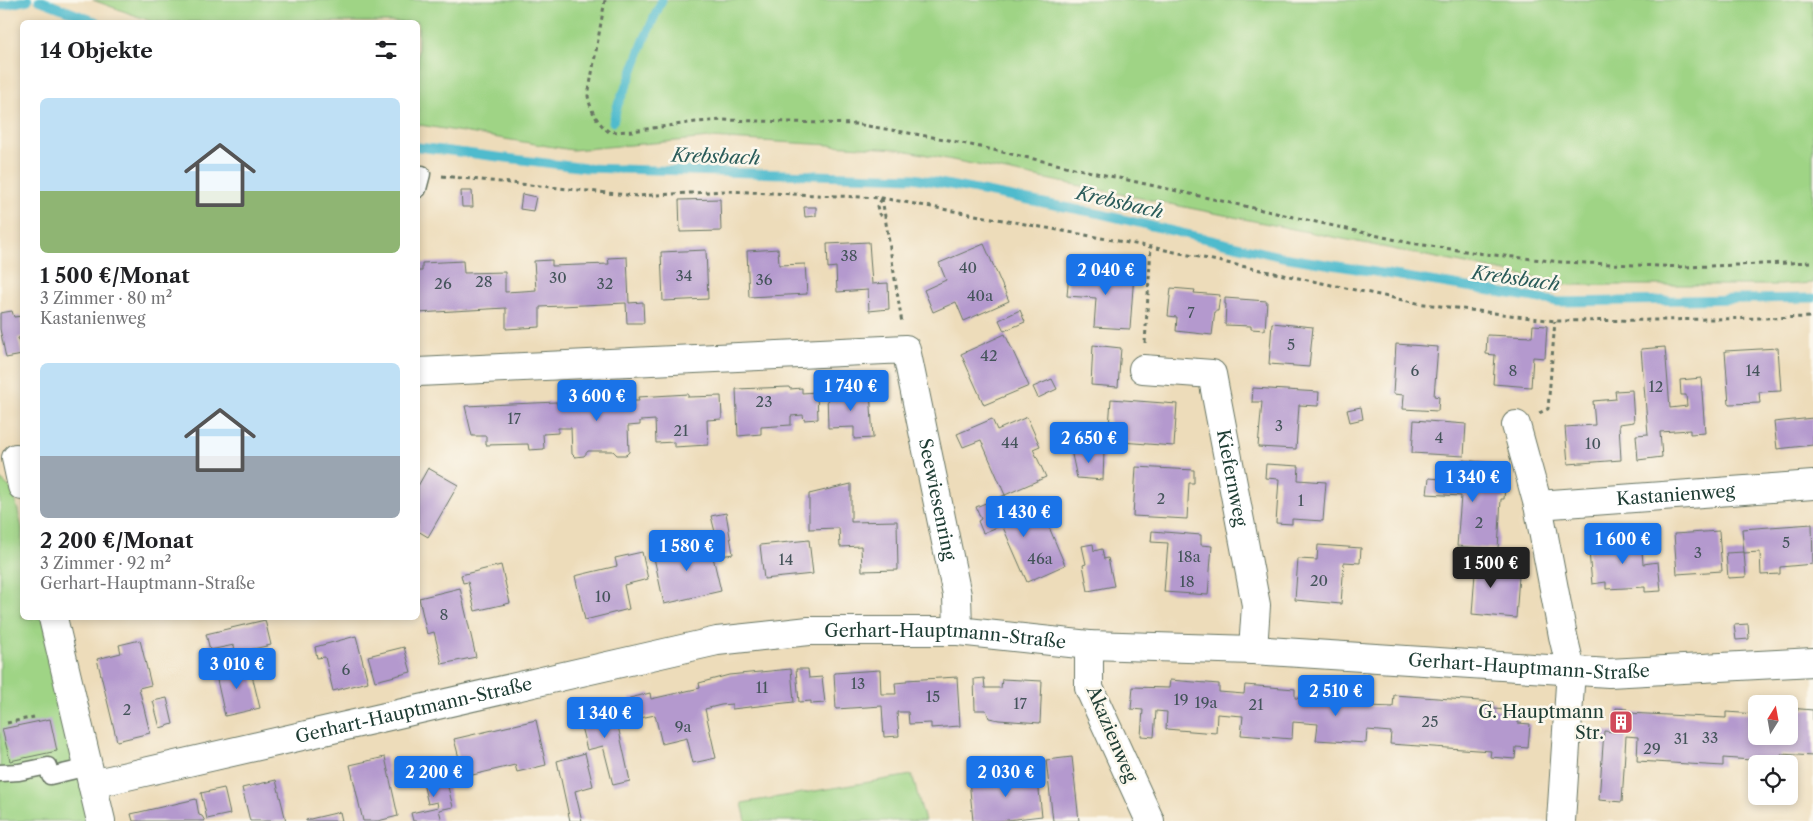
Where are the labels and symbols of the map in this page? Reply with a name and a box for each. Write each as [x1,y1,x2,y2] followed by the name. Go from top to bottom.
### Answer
[669,143,761,170] water label: Krebsbach
[1072,181,1166,224] water label: Krebsbach
[840,246,858,265] house number: 38
[1060,254,1152,296] pin: 2 040 €
[959,258,977,277] house number: 40
[1468,261,1562,296] water label: Krebsbach
[676,266,692,285] house number: 34
[549,268,567,287] house number: 30
[755,270,773,289] house number: 36
[475,272,493,291] house number: 28
[434,274,452,293] house number: 26
[597,274,613,293] house number: 32
[967,286,993,305] house number: 40a
[1187,303,1195,322] house number: 7
[1287,335,1295,354] house number: 5
[980,346,998,365] house number: 42
[1411,361,1420,380] house number: 6
[1509,361,1518,380] house number: 8
[1746,361,1760,380] house number: 14
[805,370,897,412] pin: 1 740 €
[1649,377,1663,396] house number: 12
[551,380,643,422] pin: 3 600 €
[756,392,772,411] house number: 23
[507,409,521,428] house number: 17
[1275,416,1283,435] house number: 3
[674,421,689,440] house number: 21
[1043,422,1135,464] pin: 2 650 €
[1212,428,1252,529] street label: Kiefernweg
[1435,428,1443,447] house number: 4
[1001,433,1019,452] house number: 44
[1585,434,1601,453] house number: 10
[914,436,961,563] street label: Seewiesenring
[1427,460,1519,503] pin: 1 340 €
[1616,480,1736,510] street label: Kastanienweg
[1157,489,1165,508] house number: 2
[1298,491,1305,510] house number: 1
[978,496,1070,538] pin: 1 430 €
[1475,513,1483,532] house number: 2
[1577,522,1669,565] pin: 1 600 €
[641,530,733,572] pin: 1 580 €
[1782,533,1790,552] house number: 5
[1694,543,1702,562] house number: 3
[1445,546,1537,589] pin: 1 500 €
[1177,547,1201,566] house number: 18a
[1027,549,1053,568] house number: 46a
[779,550,793,569] house number: 14
[1310,571,1328,590] house number: 20
[1179,572,1195,591] house number: 18
[595,587,611,606] house number: 10
[440,605,449,624] house number: 8
[824,619,1067,653] street label: Gerhart-Hauptmann-Straße
[191,648,283,690] pin: 3 010 €
[1407,649,1650,684] street label: Gerhart-Hauptmann-Straße
[342,660,351,679] house number: 6
[293,673,534,748] street label: Gerhart-Hauptmann-Straße
[851,674,865,693] house number: 13
[1290,674,1382,717] pin: 2 510 €
[756,678,769,697] house number: 11
[1081,682,1142,786] street label: Akazienweg
[926,687,940,706] house number: 15
[1173,690,1189,709] house number: 19
[1194,693,1218,712] house number: 19a
[1013,694,1027,713] house number: 17
[1249,695,1264,714] house number: 21
[1748,695,1798,745] north arrow
[559,696,651,739] pin: 1 340 €
[123,700,131,719] house number: 2
[1478,701,1604,744] place label: G. Hauptmann Str.
[1608,709,1634,735] building icon: G. Hauptmann Str.
[1422,712,1438,731] house number: 25
[675,717,691,736] house number: 9a
[1702,728,1718,747] house number: 33
[1674,729,1689,748] house number: 31
[1643,739,1661,758] house number: 29
[388,756,480,798] pin: 2 200 €
[960,756,1052,798] pin: 2 030 €

